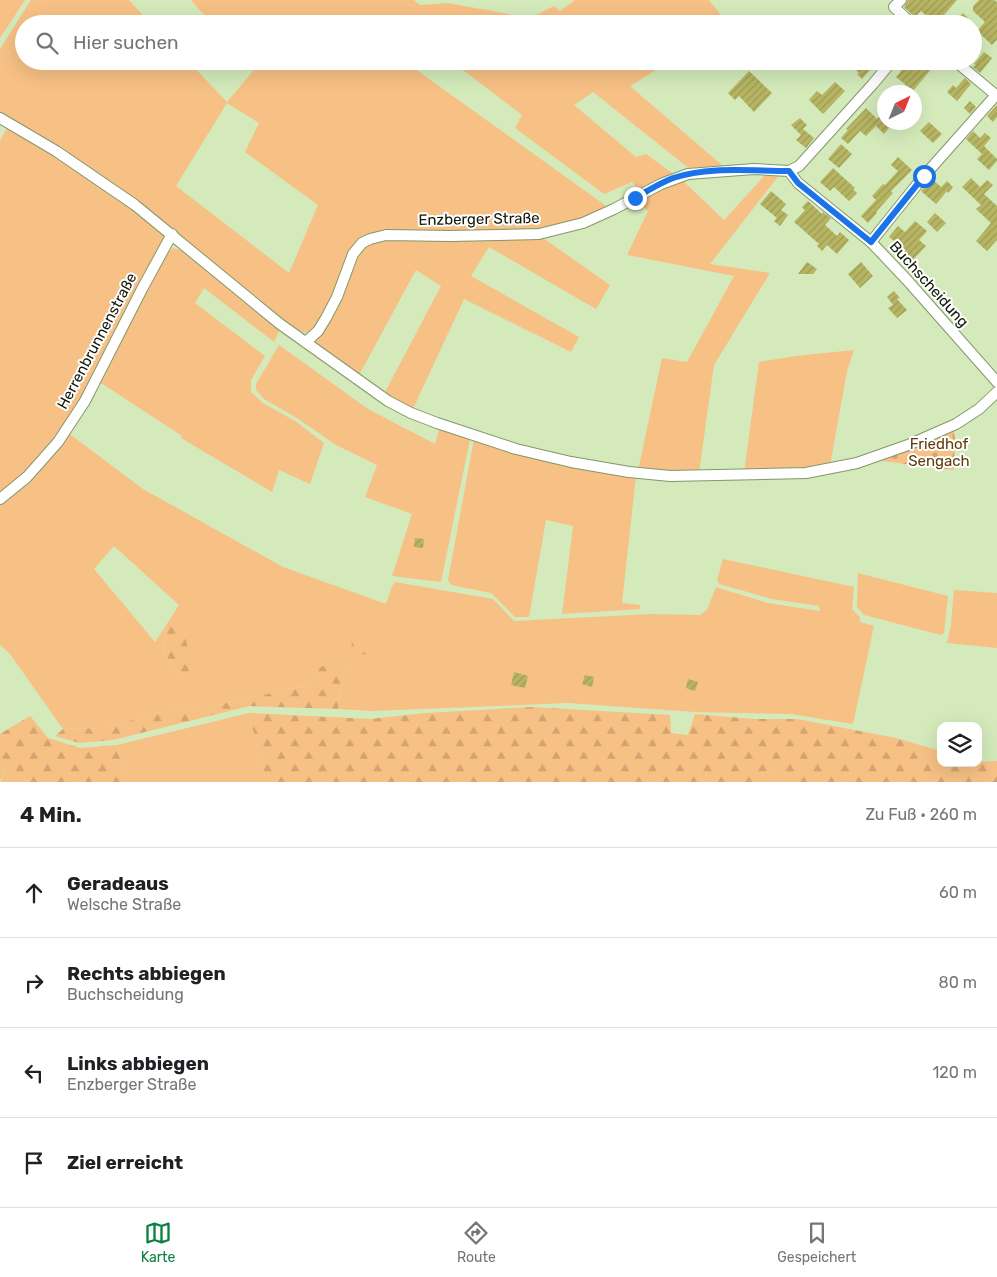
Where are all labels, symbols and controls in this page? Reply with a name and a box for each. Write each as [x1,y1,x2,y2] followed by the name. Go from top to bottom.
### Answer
[15,15,982,70] search box
[33,29,61,57] icon: search
[73,31,179,54] text: Hier suchen
[877,85,922,130] north arrow
[913,165,936,188] route start
[624,187,647,210] route end
[418,209,540,229] street label: Enzberger Straße
[886,237,972,331] street label: Buchscheidung
[53,270,141,412] street label: Herrenbrunnenstraße
[908,435,970,470] park label: Friedhof Sengach
[937,722,982,767] map controls
[937,722,982,767] button: layers
[20,802,82,827] text: 4 Min.
[865,805,977,824] text: Zu Fuß · 260 m
[67,872,169,895] text: Geradeaus
[20,879,48,907] icon: ahead
[939,883,977,902] text: 60 m
[67,895,181,914] text: Welsche Straße
[67,962,226,985] text: Rechts abbiegen
[20,969,48,997] icon: right
[939,973,977,992] text: 80 m
[67,985,184,1004] text: Buchscheidung
[67,1052,209,1075] text: Links abbiegen
[20,1059,48,1087] icon: left
[932,1063,977,1082] text: 120 m
[67,1075,196,1094] text: Enzberger Straße
[20,1149,48,1177] icon: arrive
[67,1151,183,1174] text: Ziel erreicht
[141,1219,175,1266] tab: Karte
[457,1219,496,1266] tab: Route
[777,1219,856,1266] tab: Gespeichert

